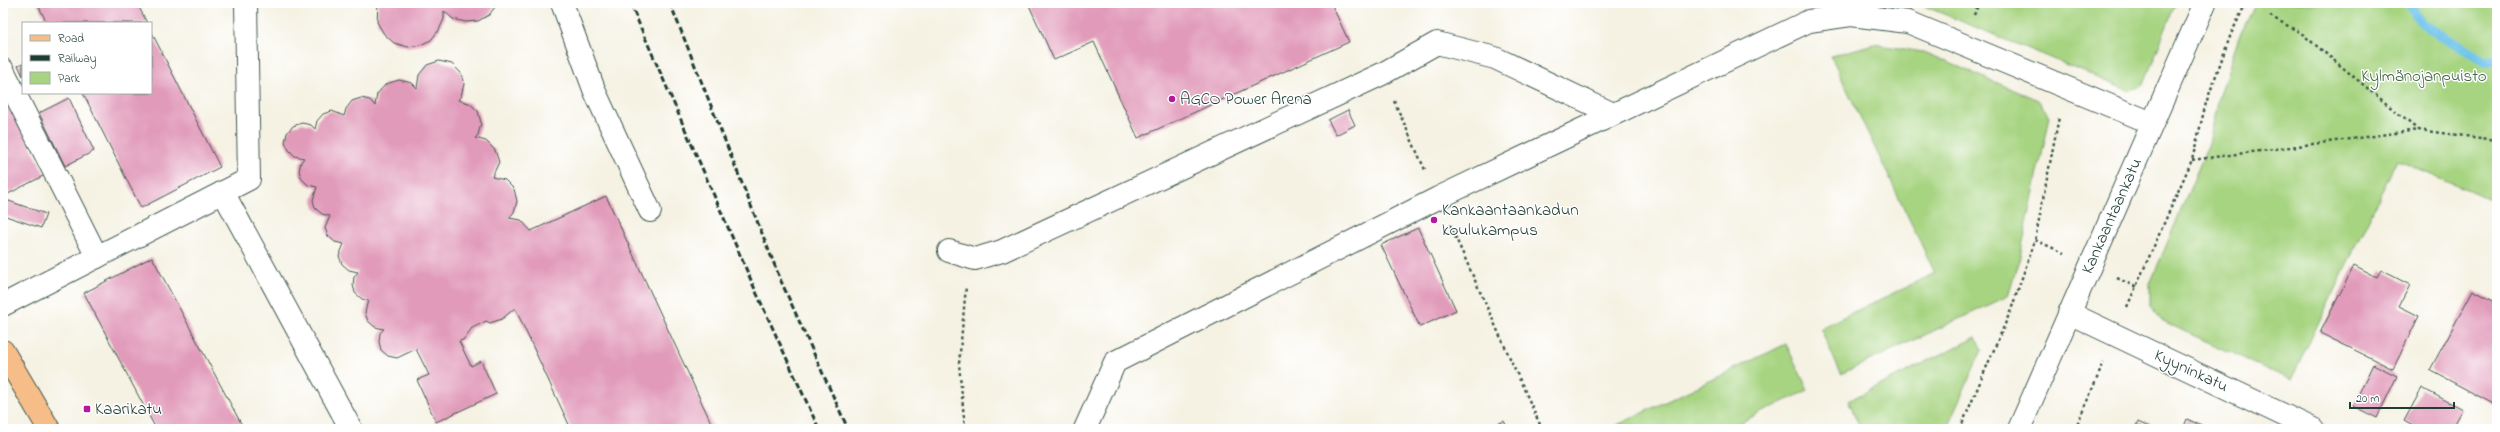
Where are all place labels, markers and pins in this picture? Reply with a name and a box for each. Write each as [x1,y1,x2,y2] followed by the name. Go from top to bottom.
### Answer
[1180,87,1312,112] place label: AGCO Power Arena
[1167,94,1177,104] marker: AGCO Power Arena
[1442,198,1579,243] place label: Kankaantaankadun koulukampus
[1429,215,1439,225] marker: Kankaantaankadun koulukampus
[95,397,162,422] place label: Kaarikatu
[82,404,92,414] marker: Kaarikatu

